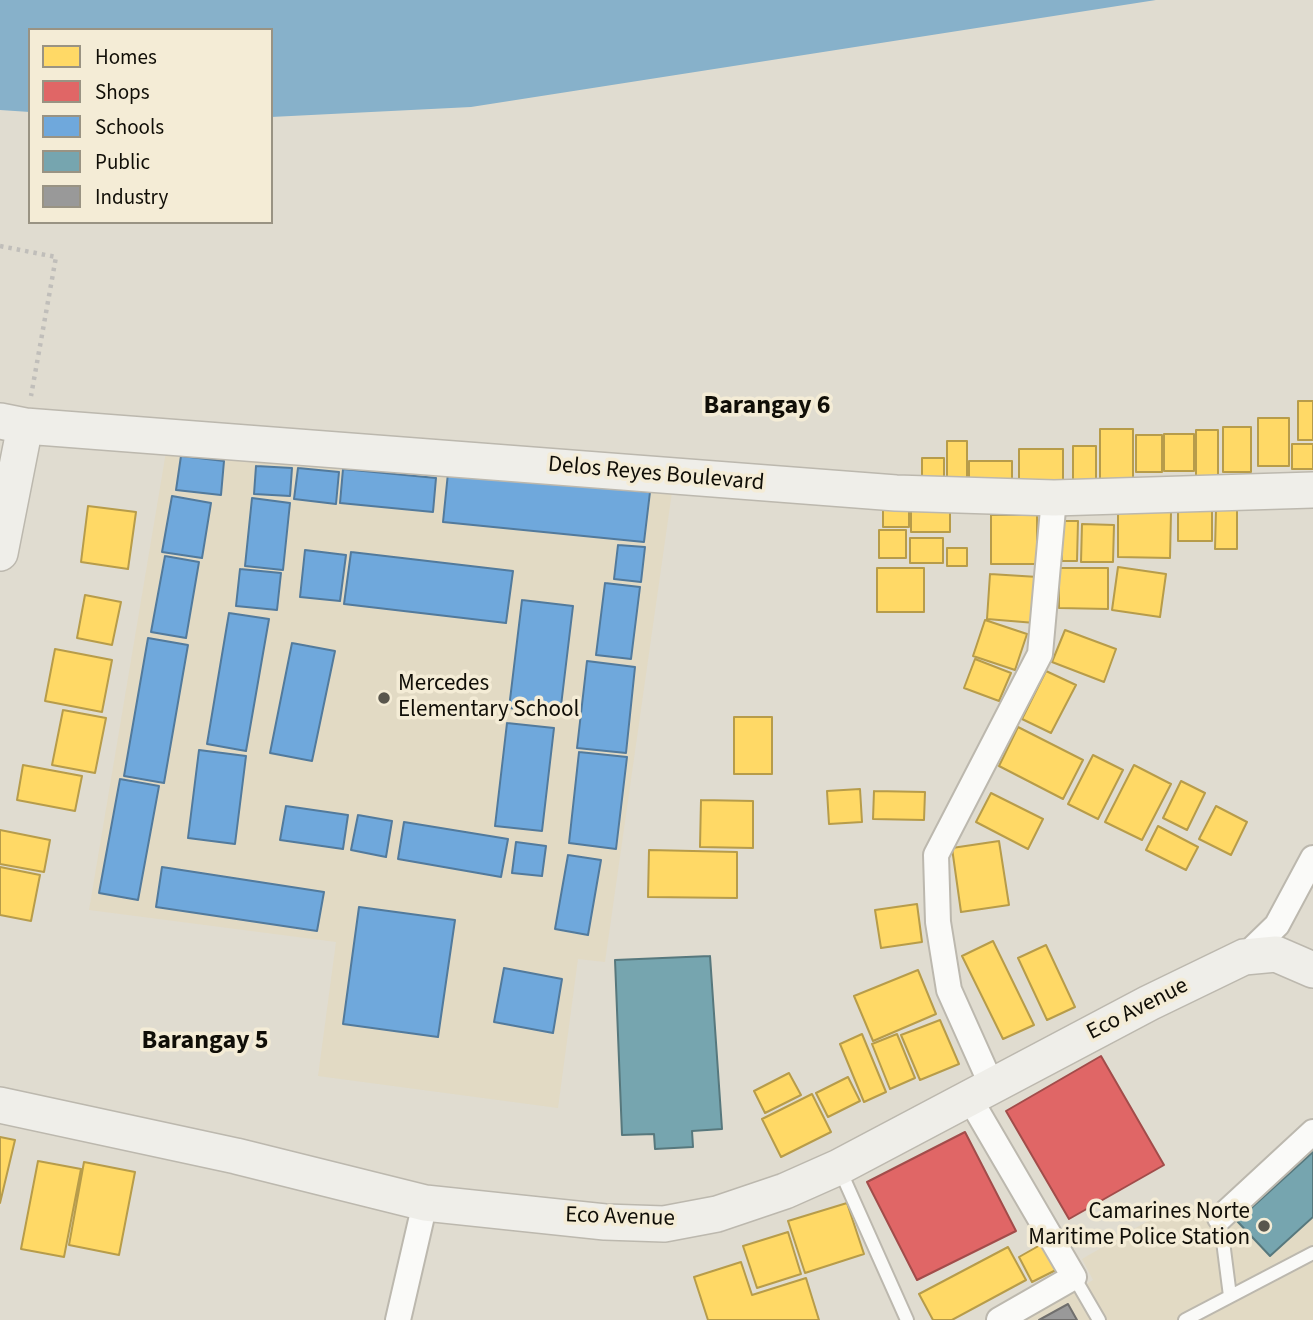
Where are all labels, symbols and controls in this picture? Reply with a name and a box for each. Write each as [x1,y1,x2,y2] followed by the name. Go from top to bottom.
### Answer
[28,28,273,224] legend
[95,42,157,72] text: Homes
[95,77,149,107] text: Shops
[95,112,164,142] text: Schools
[95,147,150,177] text: Public
[95,182,168,212] text: Industry
[703,391,831,423] district label: Barangay 6
[547,452,765,498] street label: Delos Reyes Boulevard
[398,671,579,725] place label: Mercedes Elementary School
[376,690,392,706] marker: Mercedes Elementary School
[1083,973,1193,1047] street label: Eco Avenue
[141,1026,269,1058] district label: Barangay 5
[1028,1199,1250,1253] place label: Camarines Norte Maritime Police Station
[565,1202,675,1234] street label: Eco Avenue
[1256,1218,1272,1234] marker: Camarines Norte Maritime Police Station

